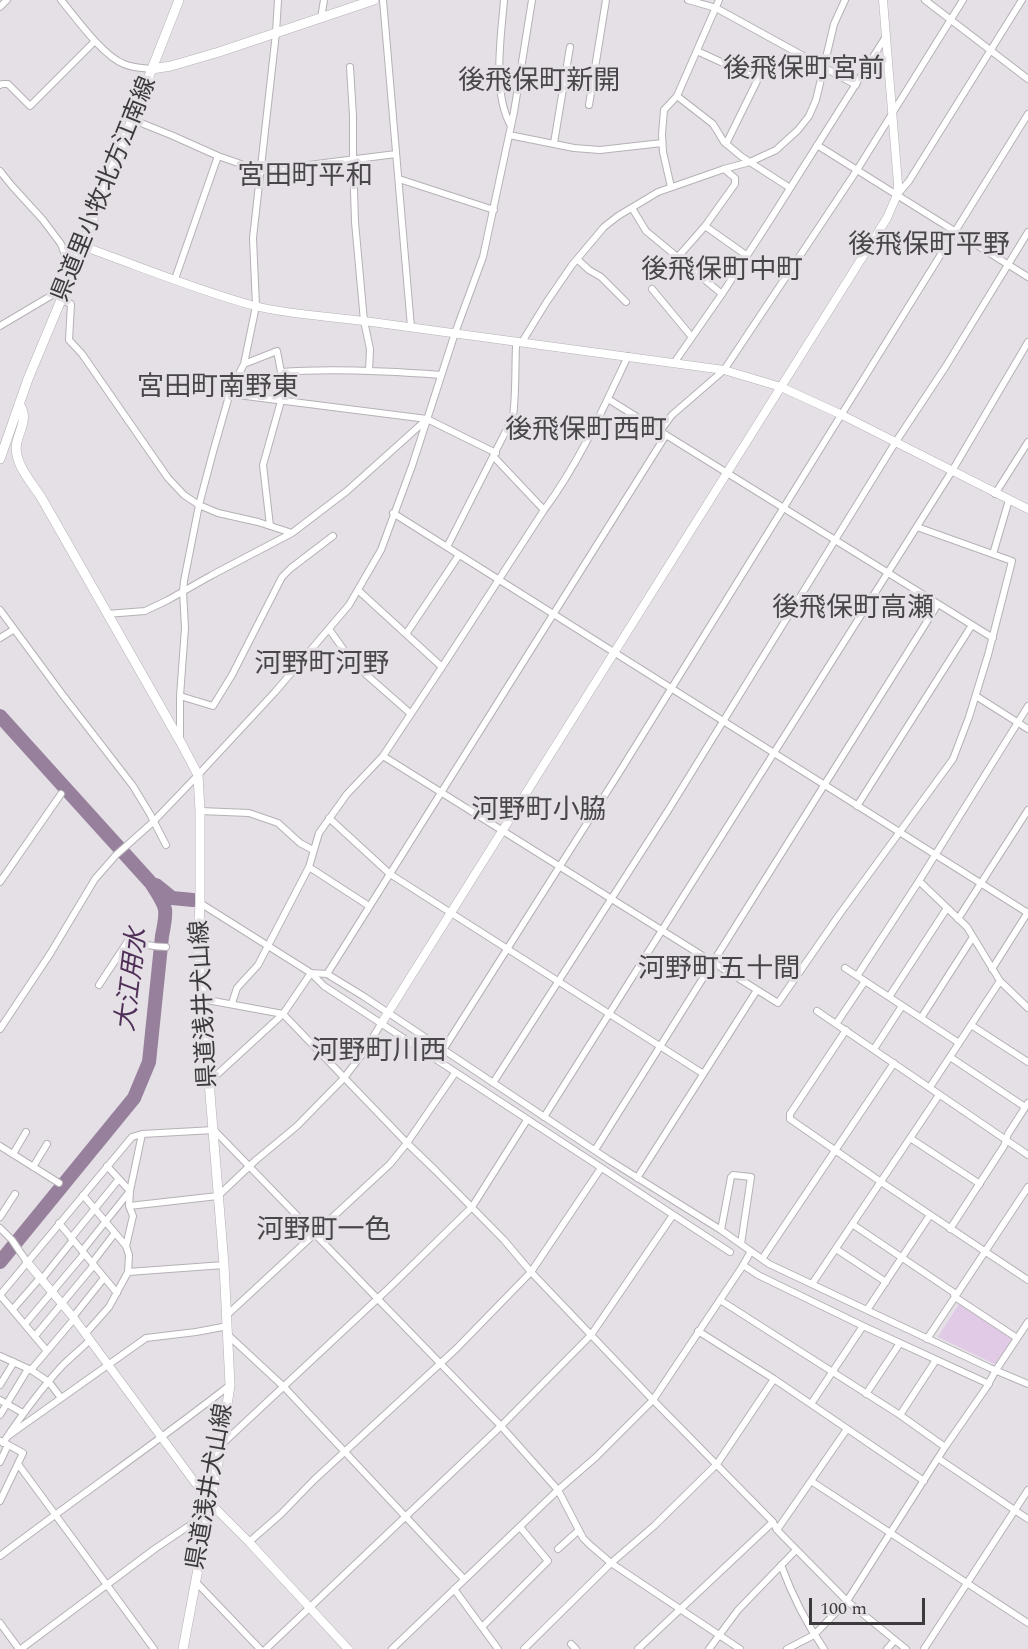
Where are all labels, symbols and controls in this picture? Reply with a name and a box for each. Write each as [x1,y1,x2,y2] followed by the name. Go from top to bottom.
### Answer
[723,56,885,88] district label: 後飛保町宮前
[458,68,620,100] district label: 後飛保町新開
[48,73,164,307] street label: 県道里小牧北方江南線
[238,163,372,195] district label: 宮田町平和
[848,232,1010,264] district label: 後飛保町平野
[641,257,803,289] district label: 後飛保町中町
[137,374,299,406] district label: 宮田町南野東
[505,417,667,449] district label: 後飛保町西町
[772,595,934,627] district label: 後飛保町高瀬
[255,651,389,683] district label: 河野町河野
[472,797,606,829] district label: 河野町小脇
[187,919,225,1089] street label: 県道浅井犬山線
[112,926,156,1034] water label: 大江用水
[638,956,800,988] district label: 河野町五十間
[312,1038,446,1070] district label: 河野町川西
[257,1217,391,1249] district label: 河野町一色
[183,1402,241,1572] street label: 県道浅井犬山線
[812,1586,928,1624] scale bar
[820,1595,867,1622] text: 100 m

